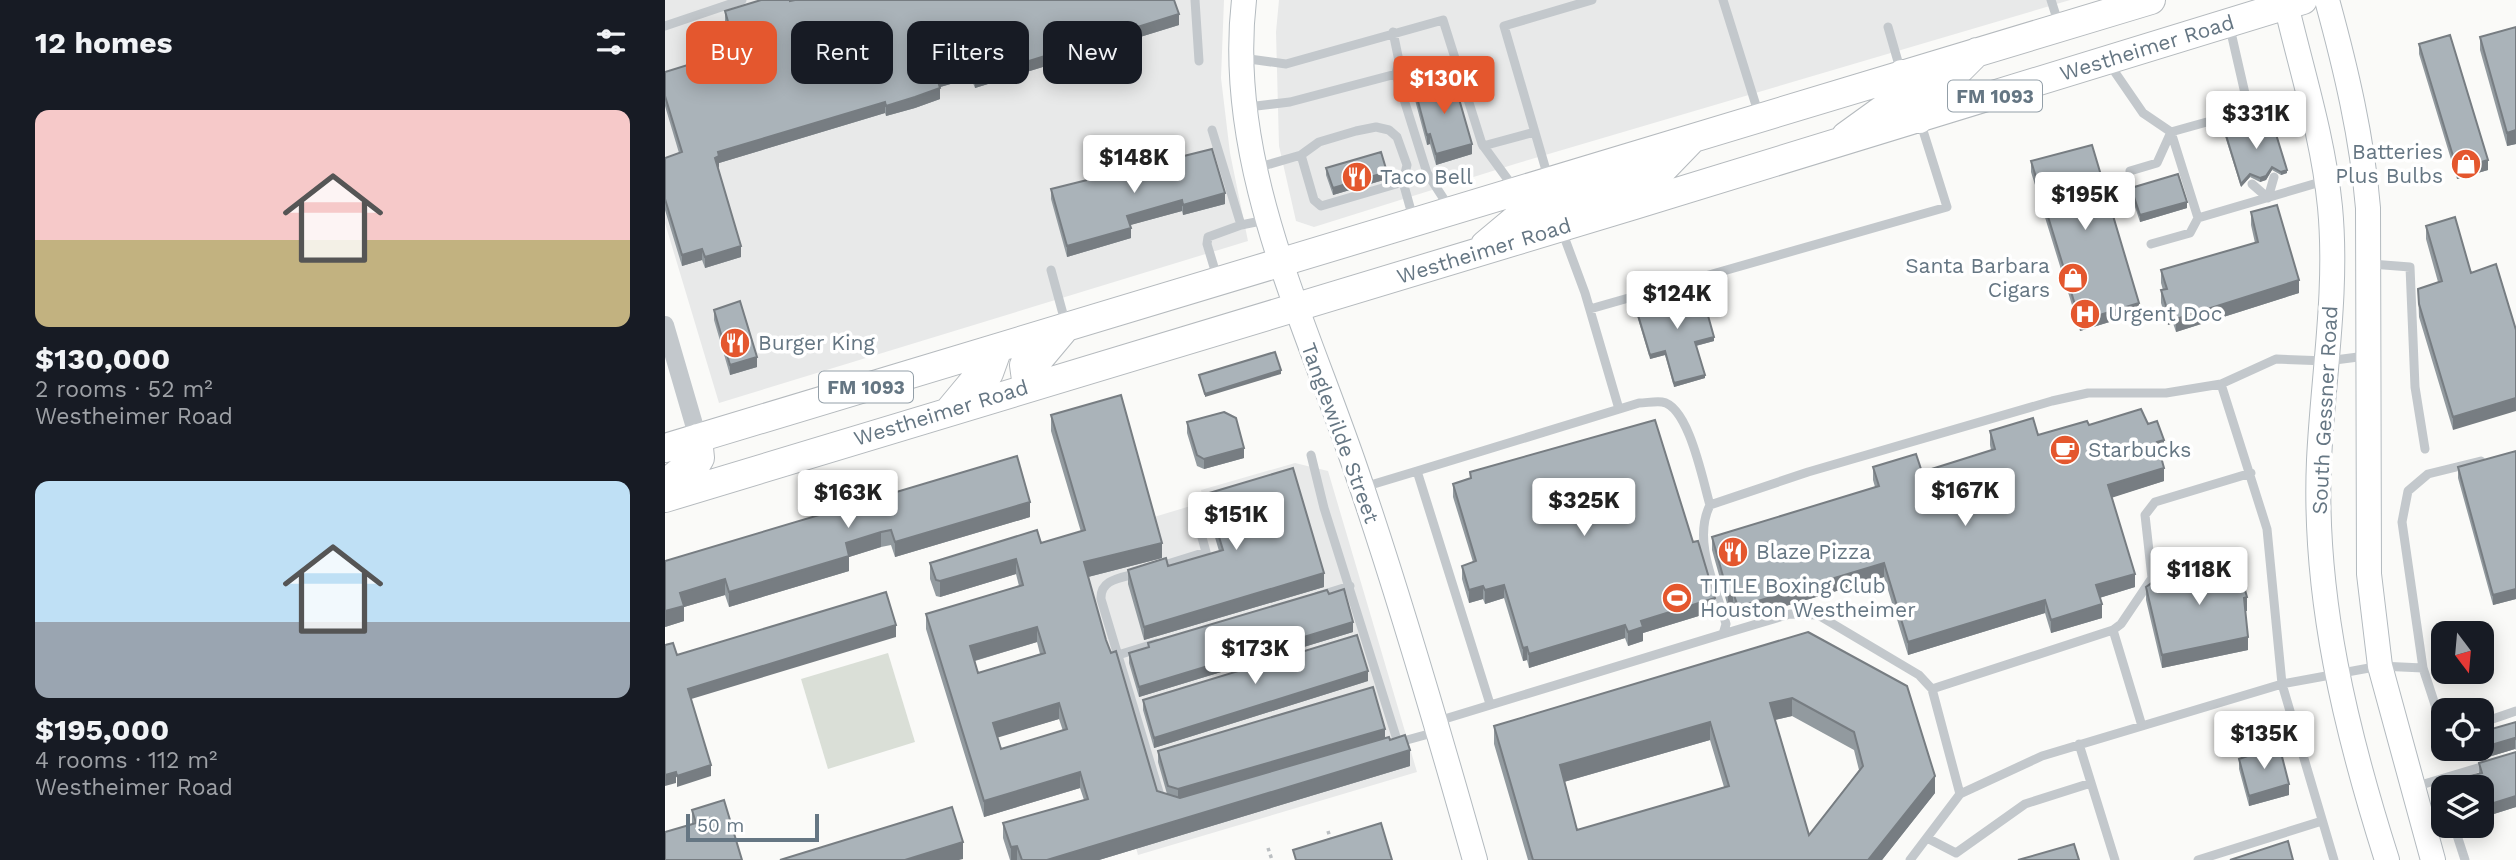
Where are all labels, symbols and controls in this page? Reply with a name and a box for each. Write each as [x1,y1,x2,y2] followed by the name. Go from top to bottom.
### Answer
[2057,9,2237,86] street label: Westheimer Road
[686,21,777,84] chip: Buy
[791,21,893,84] chip: Rent
[907,21,1029,84] chip: Filters
[1043,21,1142,84] chip: New
[592,23,630,61] icon: filters
[35,25,173,60] text: 12 homes
[1395,57,1493,116] pin: $130K
[1409,65,1479,92] text: $130K
[1948,80,2042,111] road number: FM 1093
[2207,92,2305,151] pin: $331K
[2222,100,2290,127] text: $331K
[1085,136,1183,195] pin: $148K
[2335,139,2443,188] place label: Batteries Plus Bulbs
[1099,144,1169,171] text: $148K
[2449,147,2483,181] shop icon: Batteries Plus Bulbs
[270,155,396,281] icon: home
[1340,160,1374,194] restaurant icon: Taco Bell
[1380,164,1473,189] place label: Taco Bell
[2036,173,2134,232] pin: $195K
[2051,181,2119,208] text: $195K
[1394,212,1574,289] street label: Westheimer Road
[1905,253,2050,302] place label: Santa Barbara Cigars
[2056,261,2090,295] shop icon: Santa Barbara Cigars
[1628,272,1726,331] pin: $124K
[1643,280,1711,307] text: $124K
[2068,297,2102,331] hospital icon: Urgent Doc
[2108,301,2222,326] place label: Urgent Doc
[2307,305,2342,515] street label: South Gessner Road
[718,326,752,360] restaurant icon: Burger King
[758,330,876,355] place label: Burger King
[1296,339,1385,527] street label: Tanglewilde Street
[35,341,170,376] text: $130,000
[819,372,913,402] road number: FM 1093
[851,374,1031,451] street label: Westheimer Road
[35,376,213,403] text: 2 rooms · 52 m²
[35,403,233,430] text: Westheimer Road
[2048,433,2082,467] cafe icon: Starbucks
[2088,437,2191,462] place label: Starbucks
[1916,468,2014,528] pin: $167K
[799,470,897,530] pin: $163K
[1931,477,1999,504] text: $167K
[1535,478,1633,538] pin: $325K
[814,479,882,506] text: $163K
[1548,487,1620,514] text: $325K
[1187,492,1285,552] pin: $151K
[1204,501,1268,528] text: $151K
[270,526,396,652] icon: home
[1716,535,1750,569] restaurant icon: Blaze Pizza
[1756,539,1871,564] place label: Blaze Pizza
[2150,548,2248,607] pin: $118K
[2167,556,2231,583] text: $118K
[1700,573,1916,622] place label: TITLE Boxing Club Houston Westheimer
[1660,581,1694,615] sports icon: TITLE Boxing Club Houston Westheimer
[2431,621,2494,684] north arrow
[2431,621,2494,838] map controls
[1206,626,1304,686] pin: $173K
[1221,635,1289,662] text: $173K
[2431,698,2494,761] button: locate
[35,712,169,747] text: $195,000
[2215,712,2313,771] pin: $135K
[2230,720,2298,747] text: $135K
[35,747,217,774] text: 4 rooms · 112 m²
[35,774,233,801] text: Westheimer Road
[2431,775,2494,838] button: layers
[686,811,819,843] scale bar
[697,814,744,837] text: 50 m

